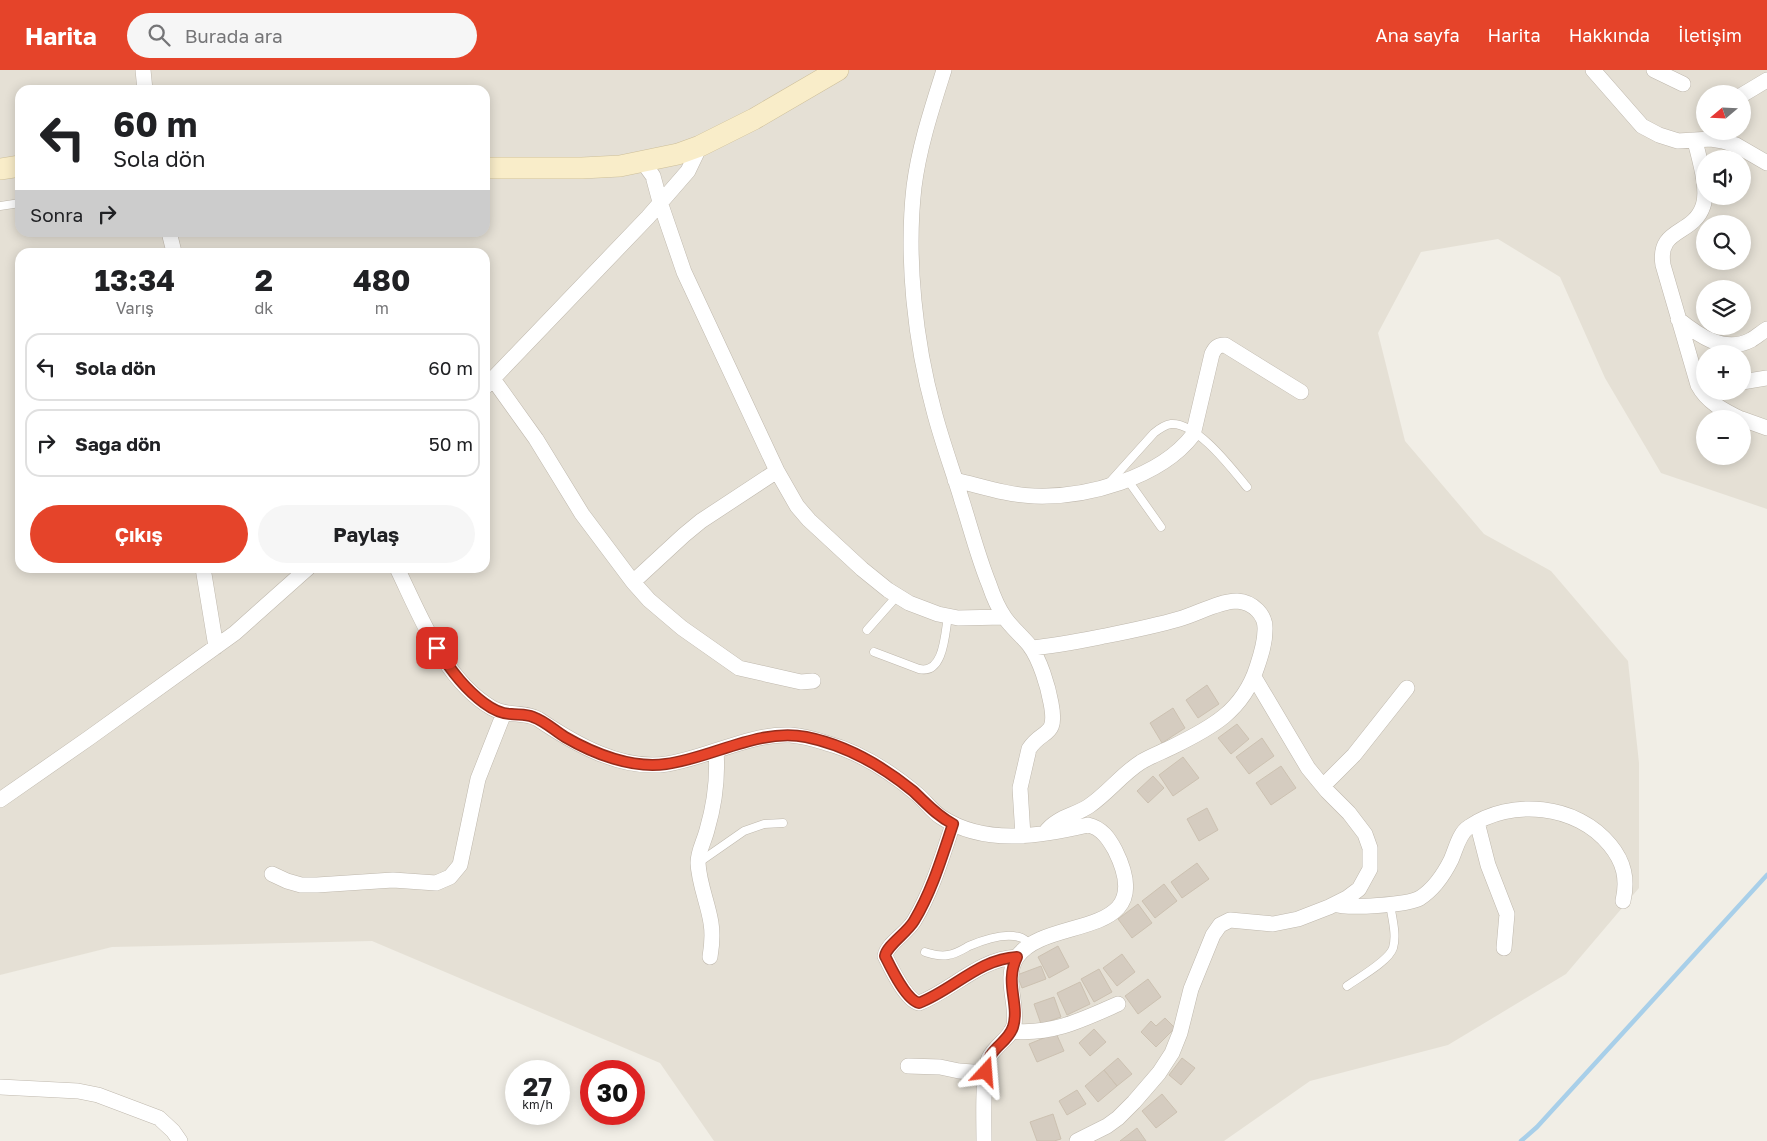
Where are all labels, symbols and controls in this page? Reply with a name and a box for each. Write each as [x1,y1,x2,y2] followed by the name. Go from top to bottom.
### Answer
[127,13,477,58] search box
[25,21,97,50] text: Harita
[145,21,173,49] icon: search
[185,24,283,47] text: Burada ara
[1376,24,1460,46] text: Ana sayfa
[1488,24,1541,46] text: Harita
[1569,24,1650,46] text: Hakkında
[1678,24,1742,46] text: İletişim
[1696,85,1751,140] north arrow
[1696,85,1751,465] map controls
[113,103,197,145] text: 60 m
[30,105,95,170] icon: left
[113,145,206,172] text: Sola dön
[1696,150,1751,205] button: sound
[93,200,121,228] icon: right
[30,203,83,226] text: Sonra
[1696,215,1751,270] button: search
[95,262,175,298] text: 13:34
[255,262,273,298] text: 2
[353,262,410,298] text: 480
[1696,280,1751,335] button: layers
[116,298,154,318] text: Varış
[255,298,273,318] text: dk
[375,298,389,318] text: m
[1696,345,1751,400] button: +
[32,353,60,381] icon: left
[75,356,156,379] text: Sola dön
[428,356,473,379] text: 60 m
[1696,410,1751,465] button: −
[32,429,60,457] icon: right
[75,432,161,455] text: Sağa dön
[429,432,473,455] text: 50 m
[30,505,248,563] button: Çıkış
[258,505,475,563] button: Paylaş
[416,627,458,669] pin
[423,634,451,662] icon: arrive
[959,1045,1011,1097] position arrow
[580,1060,645,1125] speed limit sign: 30
[523,1071,552,1102] text: 27
[522,1097,553,1112] text: km/h

